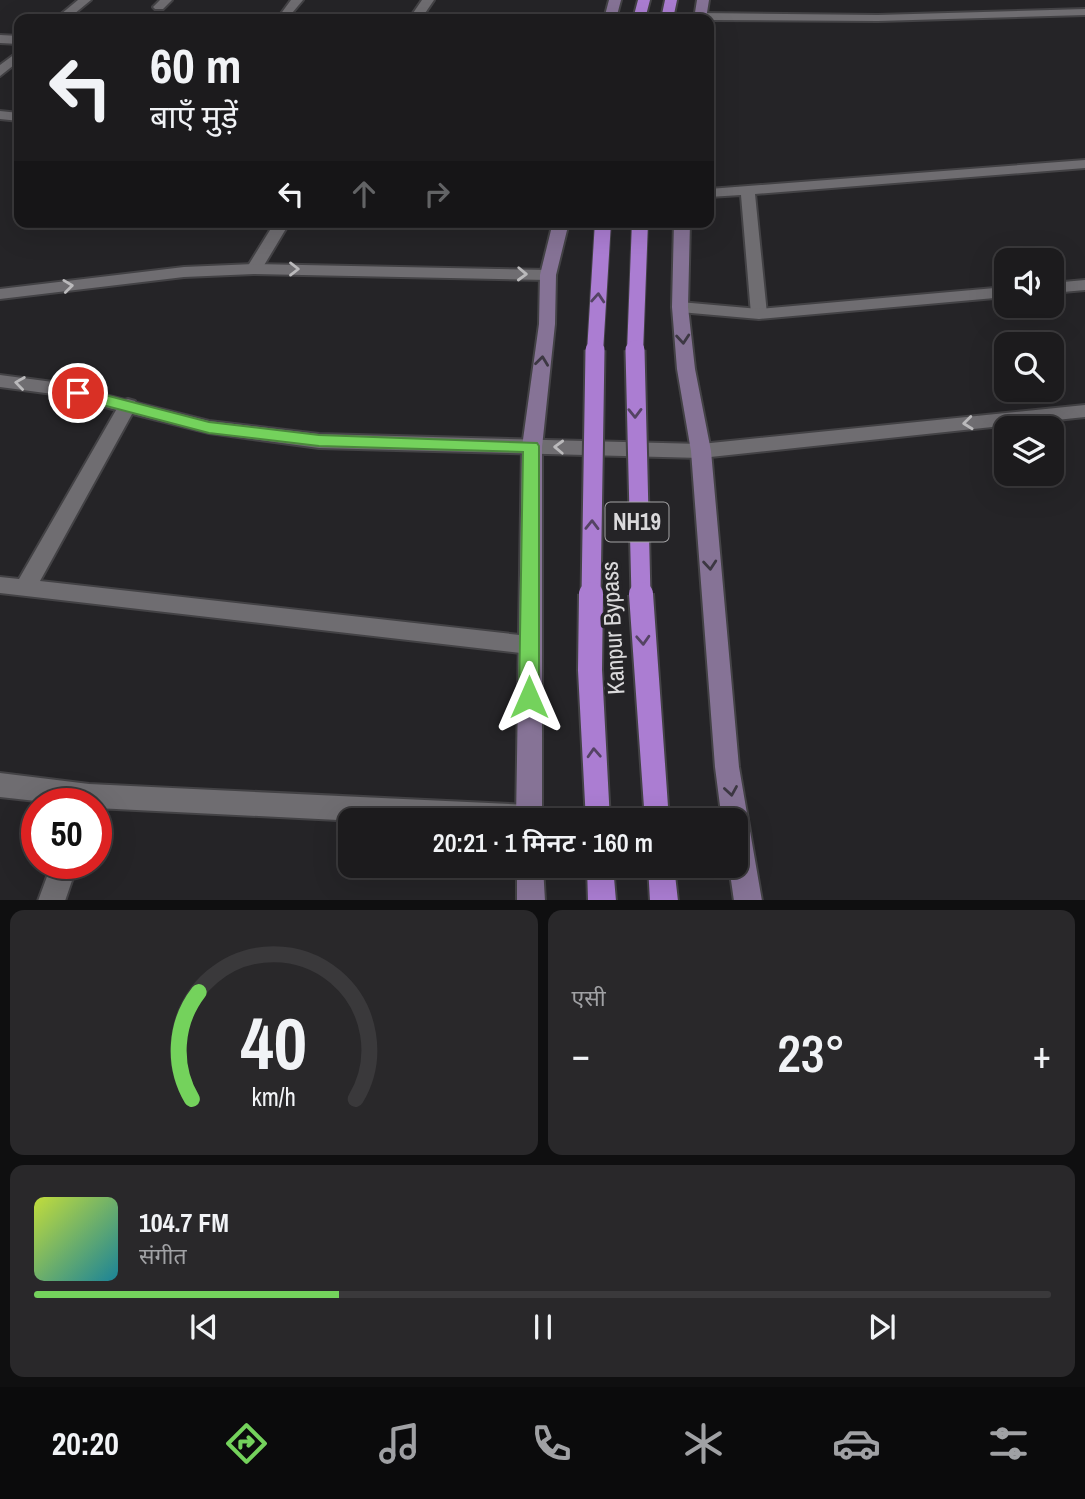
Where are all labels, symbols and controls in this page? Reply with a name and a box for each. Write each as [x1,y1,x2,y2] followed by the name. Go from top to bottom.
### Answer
[150,32,242,98] text: 60 m
[35,42,126,133] icon: left
[150,95,238,138] text: बाएँ मुड़ें
[272,175,310,213] icon: left
[345,175,383,213] icon: ahead
[418,175,456,213] icon: right
[994,248,1064,486] map controls
[994,248,1064,318] button: sound
[290,261,300,277] one-way arrow
[517,266,528,282] one-way arrow
[62,278,74,293] one-way arrow
[590,292,605,303] one-way arrow
[994,332,1064,402] button: search
[675,334,690,345] one-way arrow
[535,355,550,367] one-way arrow
[48,363,108,423] pin
[59,374,97,412] icon: arrive
[14,376,25,391] one-way arrow
[627,408,643,419] one-way arrow
[963,415,974,430] one-way arrow
[994,416,1064,486] button: layers
[554,440,565,455] one-way arrow
[606,502,668,542] road number: NH19
[584,519,599,530] one-way arrow
[702,560,717,571] one-way arrow
[593,561,631,696] street label: Kanpur Bypass
[635,635,650,646] one-way arrow
[492,660,566,734] position arrow
[587,747,602,758] one-way arrow
[723,785,738,797] one-way arrow
[21,788,112,879] speed limit sign: 50
[433,825,653,860] text: 20:21 · 1 मिनट · 160 m
[572,982,606,1013] text: एसी
[241,994,307,1092] text: 40
[777,1018,845,1088] text: 23°
[572,1029,590,1080] text: −
[1033,1029,1051,1080] text: +
[252,1079,296,1113] text: km/h
[139,1205,229,1240] text: 104.7 FM
[139,1240,187,1271] text: संगीत
[185,1308,223,1346] icon: previous
[524,1308,562,1346] icon: pause
[863,1308,901,1346] icon: next
[222,1419,271,1468] icon: directions
[375,1419,424,1468] icon: music
[527,1419,576,1468] icon: phone
[679,1419,728,1468] icon: climate
[832,1419,881,1468] icon: car
[984,1419,1033,1468] icon: filters
[52,1422,119,1465] text: 20:20

